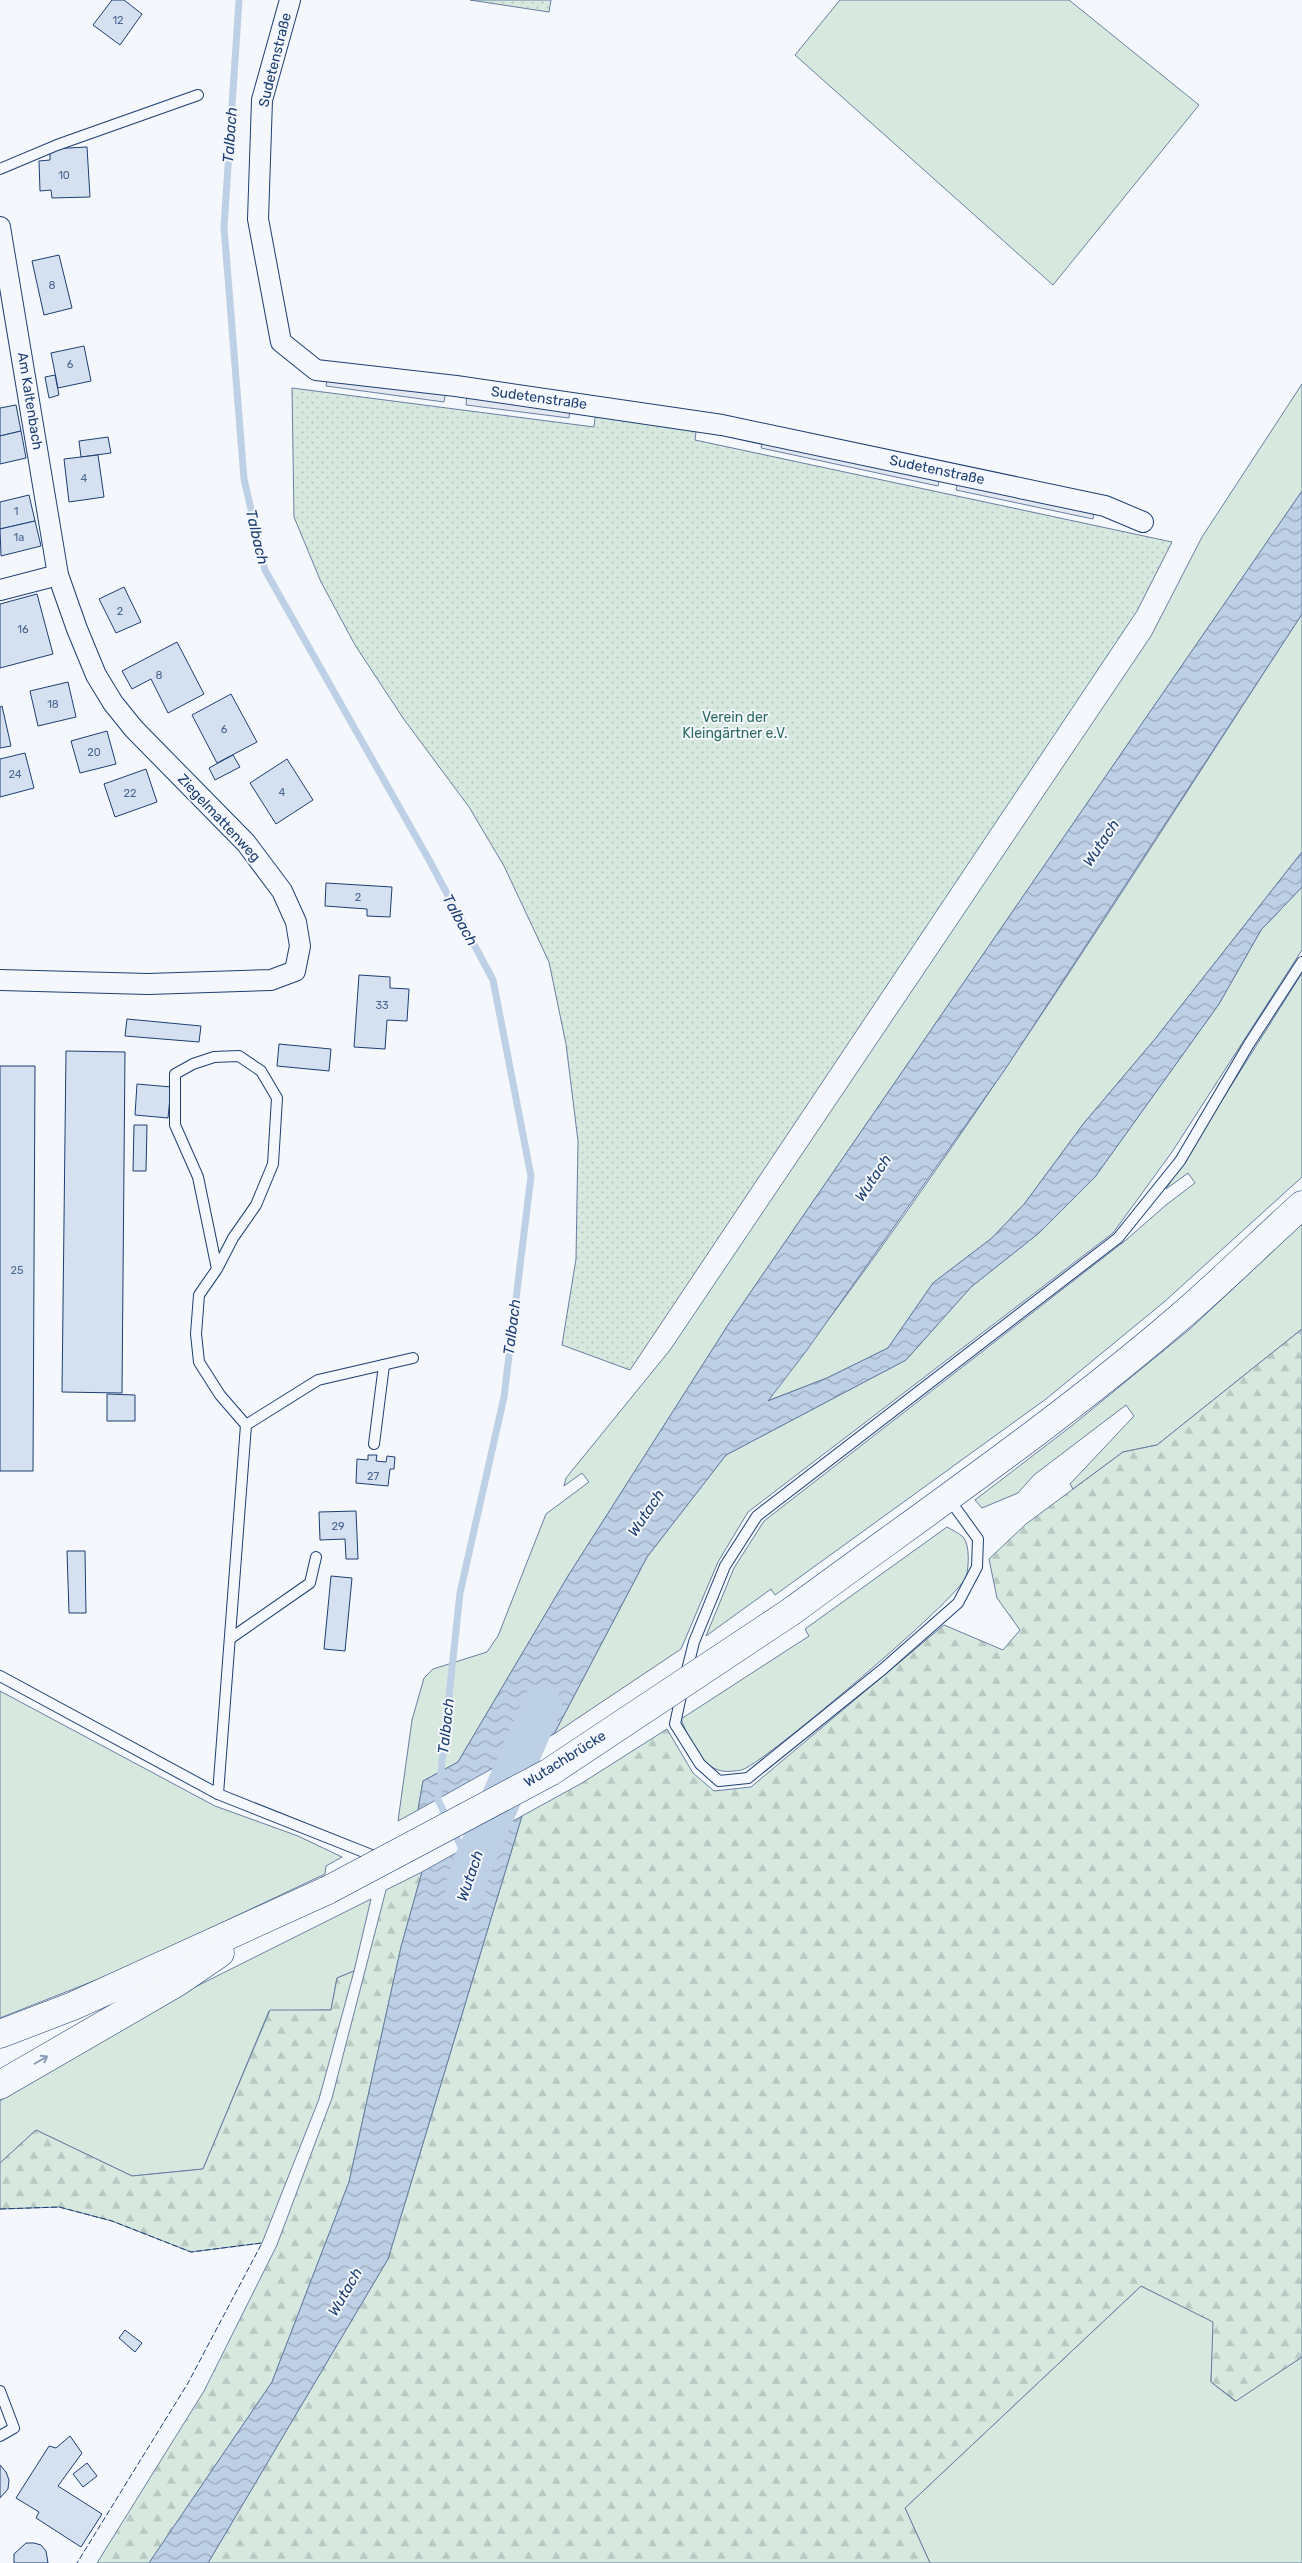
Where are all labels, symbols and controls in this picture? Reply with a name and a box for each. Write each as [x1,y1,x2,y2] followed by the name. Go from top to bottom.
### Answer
[255,11,295,109] street label: Sudetenstraße
[112,14,124,27] house number: 12
[219,106,241,164] water label: Talbach
[58,169,70,182] house number: 10
[49,279,56,292] house number: 8
[14,351,46,451] street label: Am Kaltenbach
[67,358,74,371] house number: 6
[490,383,588,413] street label: Sudetenstraße
[888,452,986,488] street label: Sudetenstraße
[81,472,88,485] house number: 4
[14,505,18,518] house number: 1
[242,508,272,566] water label: Talbach
[14,531,24,544] house number: 1a
[117,605,123,618] house number: 2
[17,623,29,636] house number: 16
[156,669,163,682] house number: 8
[47,698,59,711] house number: 18
[682,709,788,742] park label: Verein der Kleingärtner e.V.
[221,723,228,736] house number: 6
[87,746,101,759] house number: 20
[8,768,22,781] house number: 24
[174,771,264,865] street label: Ziegelmattenweg
[279,786,286,799] house number: 4
[124,787,136,800] house number: 22
[1079,816,1123,870] water label: Wutach
[355,891,361,904] house number: 2
[439,891,481,949] water label: Talbach
[375,999,389,1012] house number: 33
[851,1151,895,1205] water label: Wutach
[11,1264,24,1277] house number: 25
[500,1298,524,1356] water label: Talbach
[367,1470,379,1483] house number: 27
[624,1486,668,1540] water label: Wutach
[332,1520,344,1533] house number: 29
[434,1697,458,1755] water label: Talbach
[521,1727,609,1791] street label: Wutachbrücke
[453,1848,487,1904] water label: Wutach
[34,2055,49,2065] one-way arrow
[324,2265,366,2319] water label: Wutach

